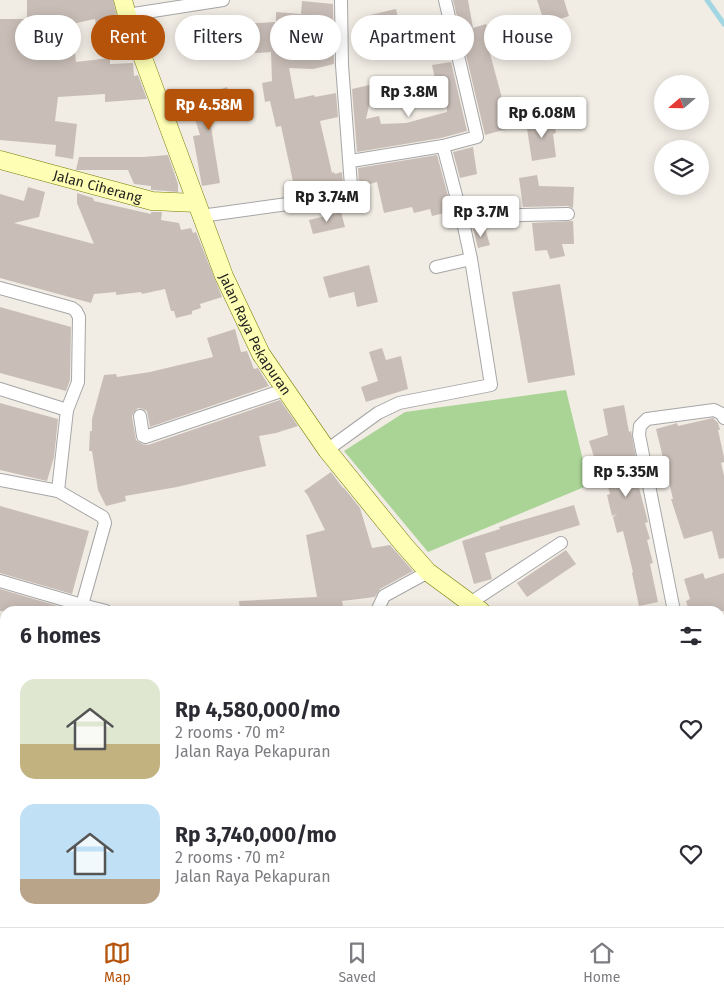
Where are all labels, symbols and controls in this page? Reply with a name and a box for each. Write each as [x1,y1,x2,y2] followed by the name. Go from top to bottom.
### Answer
[15,15,81,60] chip: Buy
[91,15,165,60] chip: Rent
[175,15,260,60] chip: Filters
[270,15,341,60] chip: New
[351,15,474,60] chip: Apartment
[484,15,571,60] chip: House
[654,75,709,130] north arrow
[654,75,709,195] map controls
[363,76,455,118] pin: Rp 3.8M
[380,82,438,101] text: Rp 3.8M
[157,88,261,131] pin: Rp 4.58M
[176,95,242,114] text: Rp 4.58M
[490,96,594,139] pin: Rp 6.08M
[508,103,576,122] text: Rp 6.08M
[654,140,709,195] button: layers
[51,167,144,207] street label: Jalan Ciherang
[275,180,379,223] pin: Rp 3.74M
[295,187,359,206] text: Rp 3.74M
[435,196,527,238] pin: Rp 3.7M
[453,202,509,221] text: Rp 3.7M
[215,271,295,399] street label: Jalan Raya Pekapuran
[574,456,678,498] pin: Rp 5.35M
[593,462,659,481] text: Rp 5.35M
[677,622,705,650] icon: filters
[20,623,101,649] text: 6 homes
[175,697,340,723] text: Rp 4,580,000/mo
[60,699,120,759] icon: home
[677,715,705,743] icon: heart
[175,723,285,742] text: 2 rooms · 70 m²
[175,742,331,761] text: Jalan Raya Pekapuran
[175,822,336,848] text: Rp 3,740,000/mo
[60,824,120,884] icon: home
[677,840,705,868] icon: heart
[175,848,285,867] text: 2 rooms · 70 m²
[175,867,331,886] text: Jalan Raya Pekapuran
[103,939,131,986] tab: Map
[338,939,376,986] tab: Saved
[583,939,621,986] tab: Home

